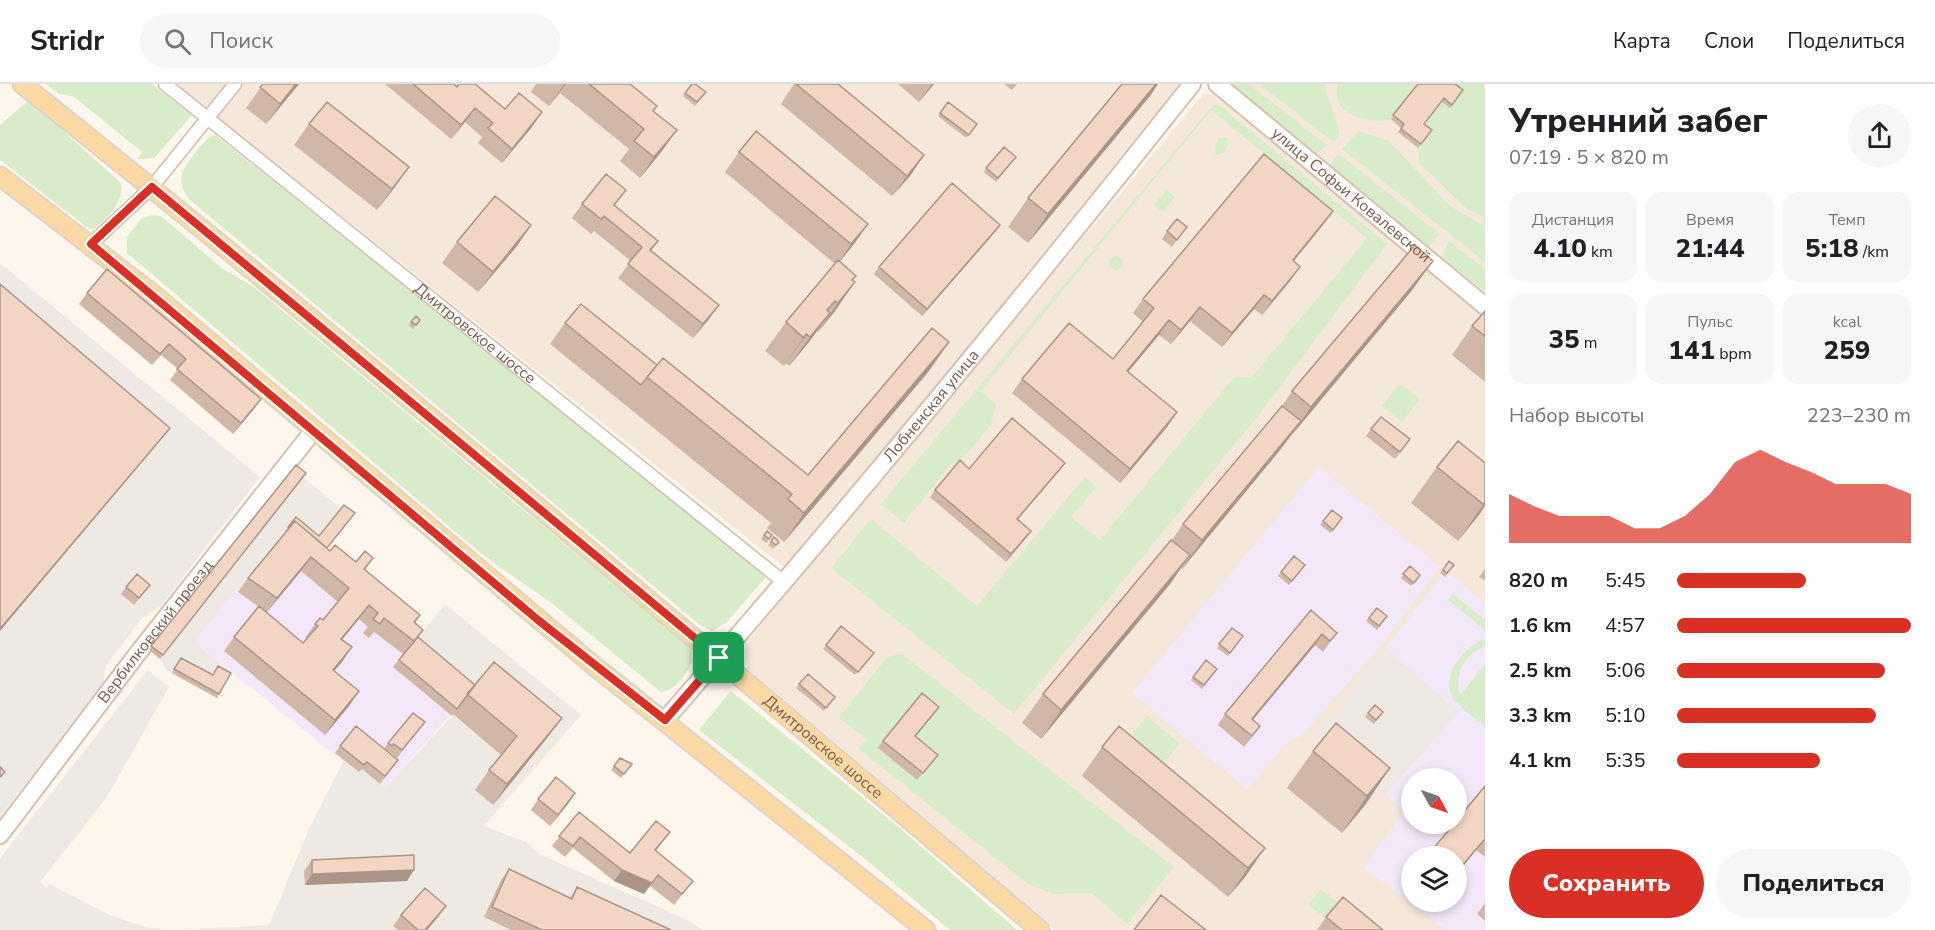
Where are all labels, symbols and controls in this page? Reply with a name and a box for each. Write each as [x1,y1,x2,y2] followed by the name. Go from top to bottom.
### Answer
[140,14,560,68] search box
[30,22,104,60] text: Stridr
[161,25,194,58] icon: search
[209,26,273,56] text: Поиск
[1613,27,1671,55] text: Карта
[1704,27,1754,55] text: Слои
[1787,27,1905,55] text: Поделиться
[1509,99,1768,144] text: Утренний забег
[1848,104,1911,167] button: share
[1267,122,1435,268] street label: улица Софьи Ковалевской
[1509,144,1669,171] text: 07:19 · 5 × 820 m
[1532,209,1614,231] text: Дистанция
[1686,209,1734,231] text: Время
[1829,209,1865,231] text: Темп
[1533,231,1587,266] text: 4.10
[1675,231,1745,266] text: 21:44
[1805,231,1859,266] text: 5:18
[1587,241,1613,263] text: km
[1859,241,1889,263] text: /km
[410,278,541,389] street label: Дмитровское шоссе
[1687,311,1733,333] text: Пульс
[1833,311,1861,333] text: kcal
[1548,322,1580,357] text: 35
[1580,332,1598,354] text: m
[1668,333,1715,368] text: 141
[1824,333,1870,368] text: 259
[1715,343,1752,365] text: bpm
[879,345,984,467] street label: Лобненская улица
[1509,402,1644,429] text: Набор высоты
[1807,402,1911,429] text: 223–230 m
[93,555,219,708] street label: Вербилковский проезд
[1509,567,1568,594] text: 820 m
[1605,567,1646,594] text: 5:45
[1509,612,1572,639] text: 1.6 km
[1605,612,1646,639] text: 4:57
[693,632,744,683] pin
[702,641,735,674] icon: arrive
[1509,657,1572,684] text: 2.5 km
[1605,657,1646,684] text: 5:06
[759,690,888,804] street label: Дмитровское шоссе
[1509,702,1572,729] text: 3.3 km
[1605,702,1646,729] text: 5:10
[1509,747,1572,774] text: 4.1 km
[1605,747,1646,774] text: 5:35
[1401,768,1467,834] north arrow
[1401,768,1467,912] map controls
[1401,846,1467,912] button: layers
[1509,849,1704,918] button: Сохранить
[1716,849,1911,918] button: Поделиться

